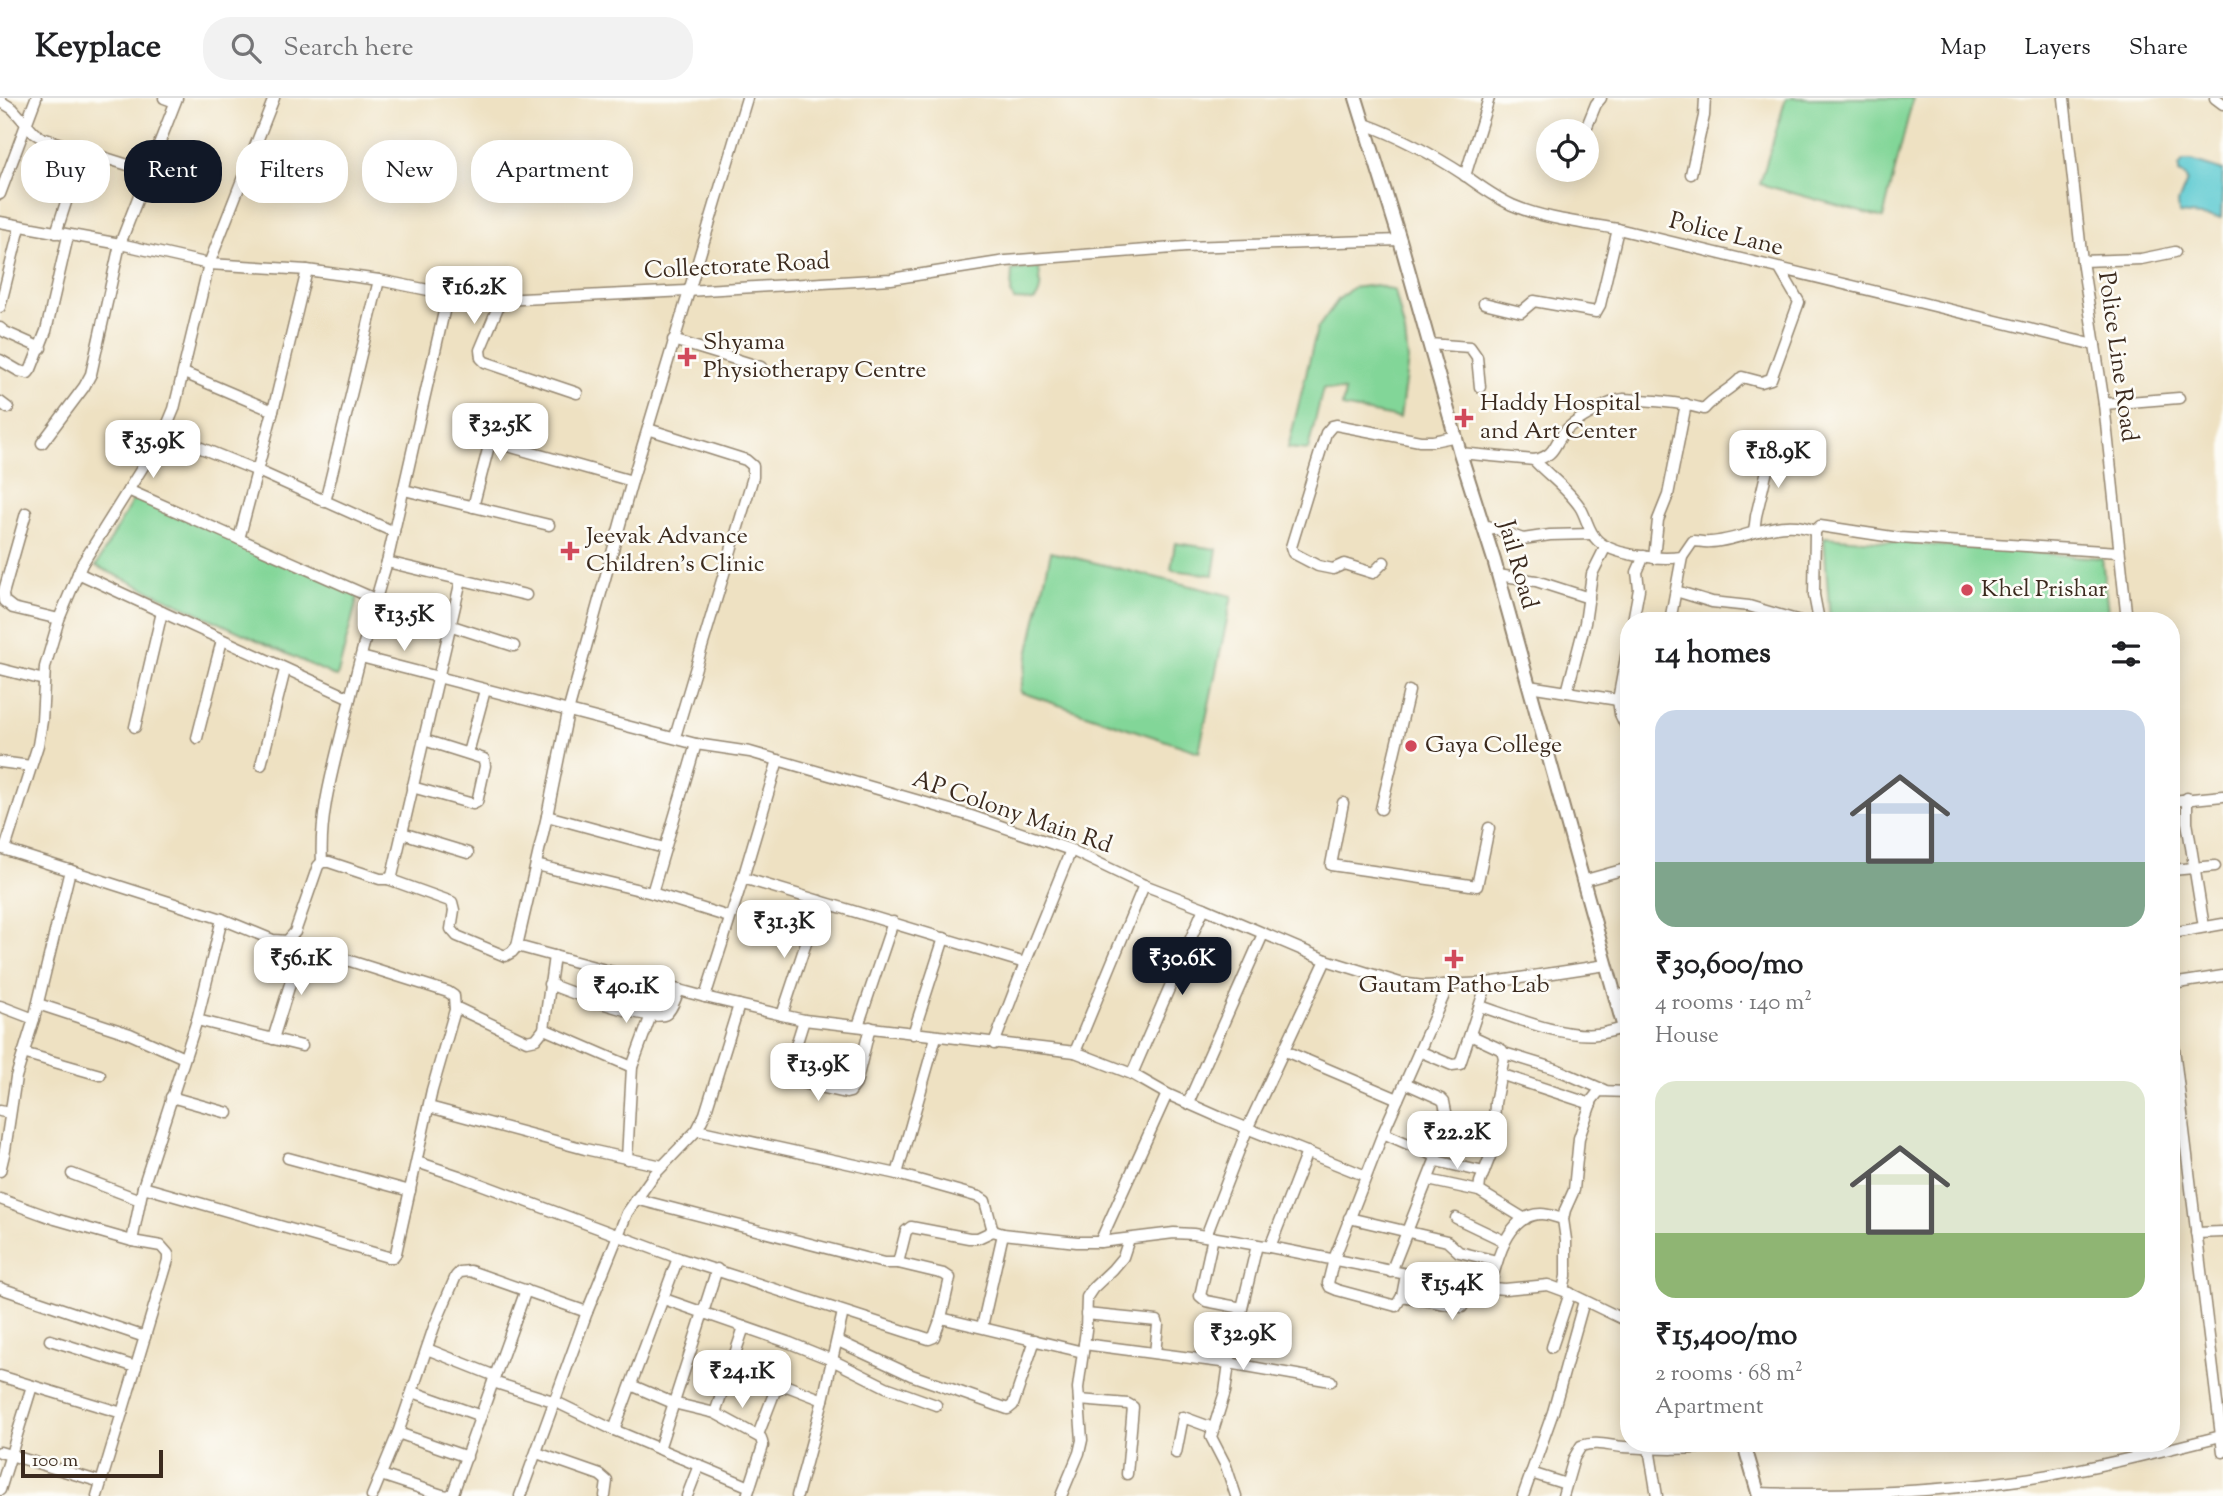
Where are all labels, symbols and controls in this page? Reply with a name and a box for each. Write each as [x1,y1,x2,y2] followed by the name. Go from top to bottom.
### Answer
[203,17,693,80] search box
[35,24,161,72] text: Keyplace
[227,29,265,67] icon: search
[283,30,414,67] text: Search here
[1940,31,1986,65] text: Map
[2024,31,2091,65] text: Layers
[2129,31,2188,65] text: Share
[1536,119,1599,182] map controls
[1536,119,1599,182] button: locate
[21,140,110,203] chip: Buy
[124,140,222,203] chip: Rent
[236,140,348,203] chip: Filters
[362,140,457,203] chip: New
[471,140,633,203] chip: Apartment
[1665,204,1787,266] street label: Police Lane
[643,245,831,289] street label: Collectorate Road
[417,266,531,326] pin: ₹16.2K
[2088,270,2146,445] street label: Police Line Road
[441,272,507,305] text: ₹16.2K
[703,326,926,388] place label: Shyama Physiotherapy Centre
[677,347,697,367] marker: Shyama Physiotherapy Centre
[1480,387,1641,449] place label: Haddy Hospital and Art Center
[443,404,557,463] pin: ₹32.5K
[1454,408,1474,428] marker: Haddy Hospital and Art Center
[468,409,532,442] text: ₹32.5K
[96,420,210,480] pin: ₹35.9K
[121,426,185,459] text: ₹35.9K
[1721,430,1835,490] pin: ₹18.9K
[1745,436,1811,469] text: ₹18.9K
[1488,515,1546,614] street label: Jail Road
[584,520,765,582] place label: Jeevak Advance Children's Clinic
[560,541,580,561] marker: Jeevak Advance Children's Clinic
[1981,573,2107,607] place label: Khel Prishar
[1959,582,1975,598] marker: Khel Prishar
[347,594,461,653] pin: ₹13.5K
[374,599,434,632] text: ₹13.5K
[1655,633,1771,676] text: 14 homes
[2107,635,2145,673] icon: filters
[1425,729,1562,763] place label: Gaya College
[1403,738,1419,754] marker: Gaya College
[1837,756,1963,882] icon: home
[908,763,1117,863] street label: AP Colony Main Rd
[727,900,841,960] pin: ₹31.3K
[753,906,815,939] text: ₹31.3K
[244,937,358,997] pin: ₹56.1K
[1125,937,1239,997] pin: ₹30.6K
[270,943,332,976] text: ₹56.1K
[1148,943,1216,976] text: ₹30.6K
[1655,944,1803,987] text: ₹30,600/mo
[1444,949,1464,969] marker: Gautam Patho Lab
[569,965,683,1025] pin: ₹40.1K
[1358,969,1550,1003] place label: Gautam Patho Lab
[593,971,659,1004] text: ₹40.1K
[1655,987,1812,1020] text: 4 rooms · 140 m²
[1655,1020,1719,1053] text: House
[761,1044,875,1103] pin: ₹13.9K
[786,1049,850,1082] text: ₹13.9K
[1400,1112,1514,1171] pin: ₹22.2K
[1423,1117,1491,1150] text: ₹22.2K
[1837,1127,1963,1253] icon: home
[1395,1262,1509,1322] pin: ₹15.4K
[1421,1268,1483,1301] text: ₹15.4K
[1186,1312,1300,1372] pin: ₹32.9K
[1655,1315,1797,1358] text: ₹15,400/mo
[1210,1318,1276,1351] text: ₹32.9K
[685,1350,799,1410] pin: ₹24.1K
[709,1356,775,1389] text: ₹24.1K
[1655,1358,1803,1391] text: 2 rooms · 68 m²
[1655,1391,1764,1424] text: Apartment
[21,1447,163,1479] scale bar
[32,1448,78,1475] text: 100 m

